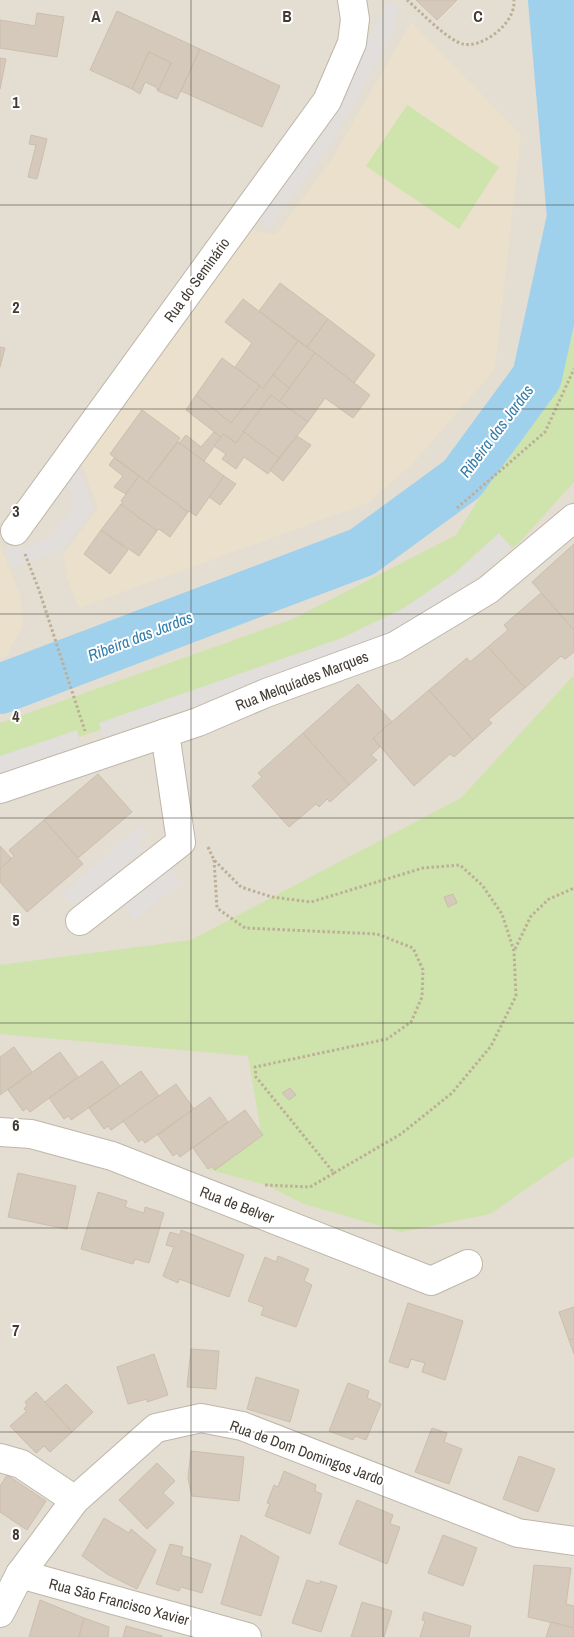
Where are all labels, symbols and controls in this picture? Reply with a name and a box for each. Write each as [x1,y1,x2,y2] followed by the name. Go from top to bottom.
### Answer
[91,5,101,27] text: A
[282,5,292,27] text: B
[473,5,483,27] text: C
[12,91,20,113] text: 1
[159,233,235,326] street label: Rua do Seminário
[12,296,20,318] text: 2
[454,380,538,482] water label: Ribeira das Jardas
[12,500,20,522] text: 3
[84,606,196,666] water label: Ribeira das Jardas
[232,645,371,716] street label: Rua Melquíades Marques
[12,705,20,727] text: 4
[12,909,20,931] text: 5
[12,1114,20,1136] text: 6
[197,1181,277,1228] street label: Rua de Belver
[12,1319,20,1341] text: 7
[227,1415,387,1490] street label: Rua de Dom Domingos Jardo
[12,1523,20,1545] text: 8
[47,1573,191,1630] street label: Rua São Francisco Xavier

